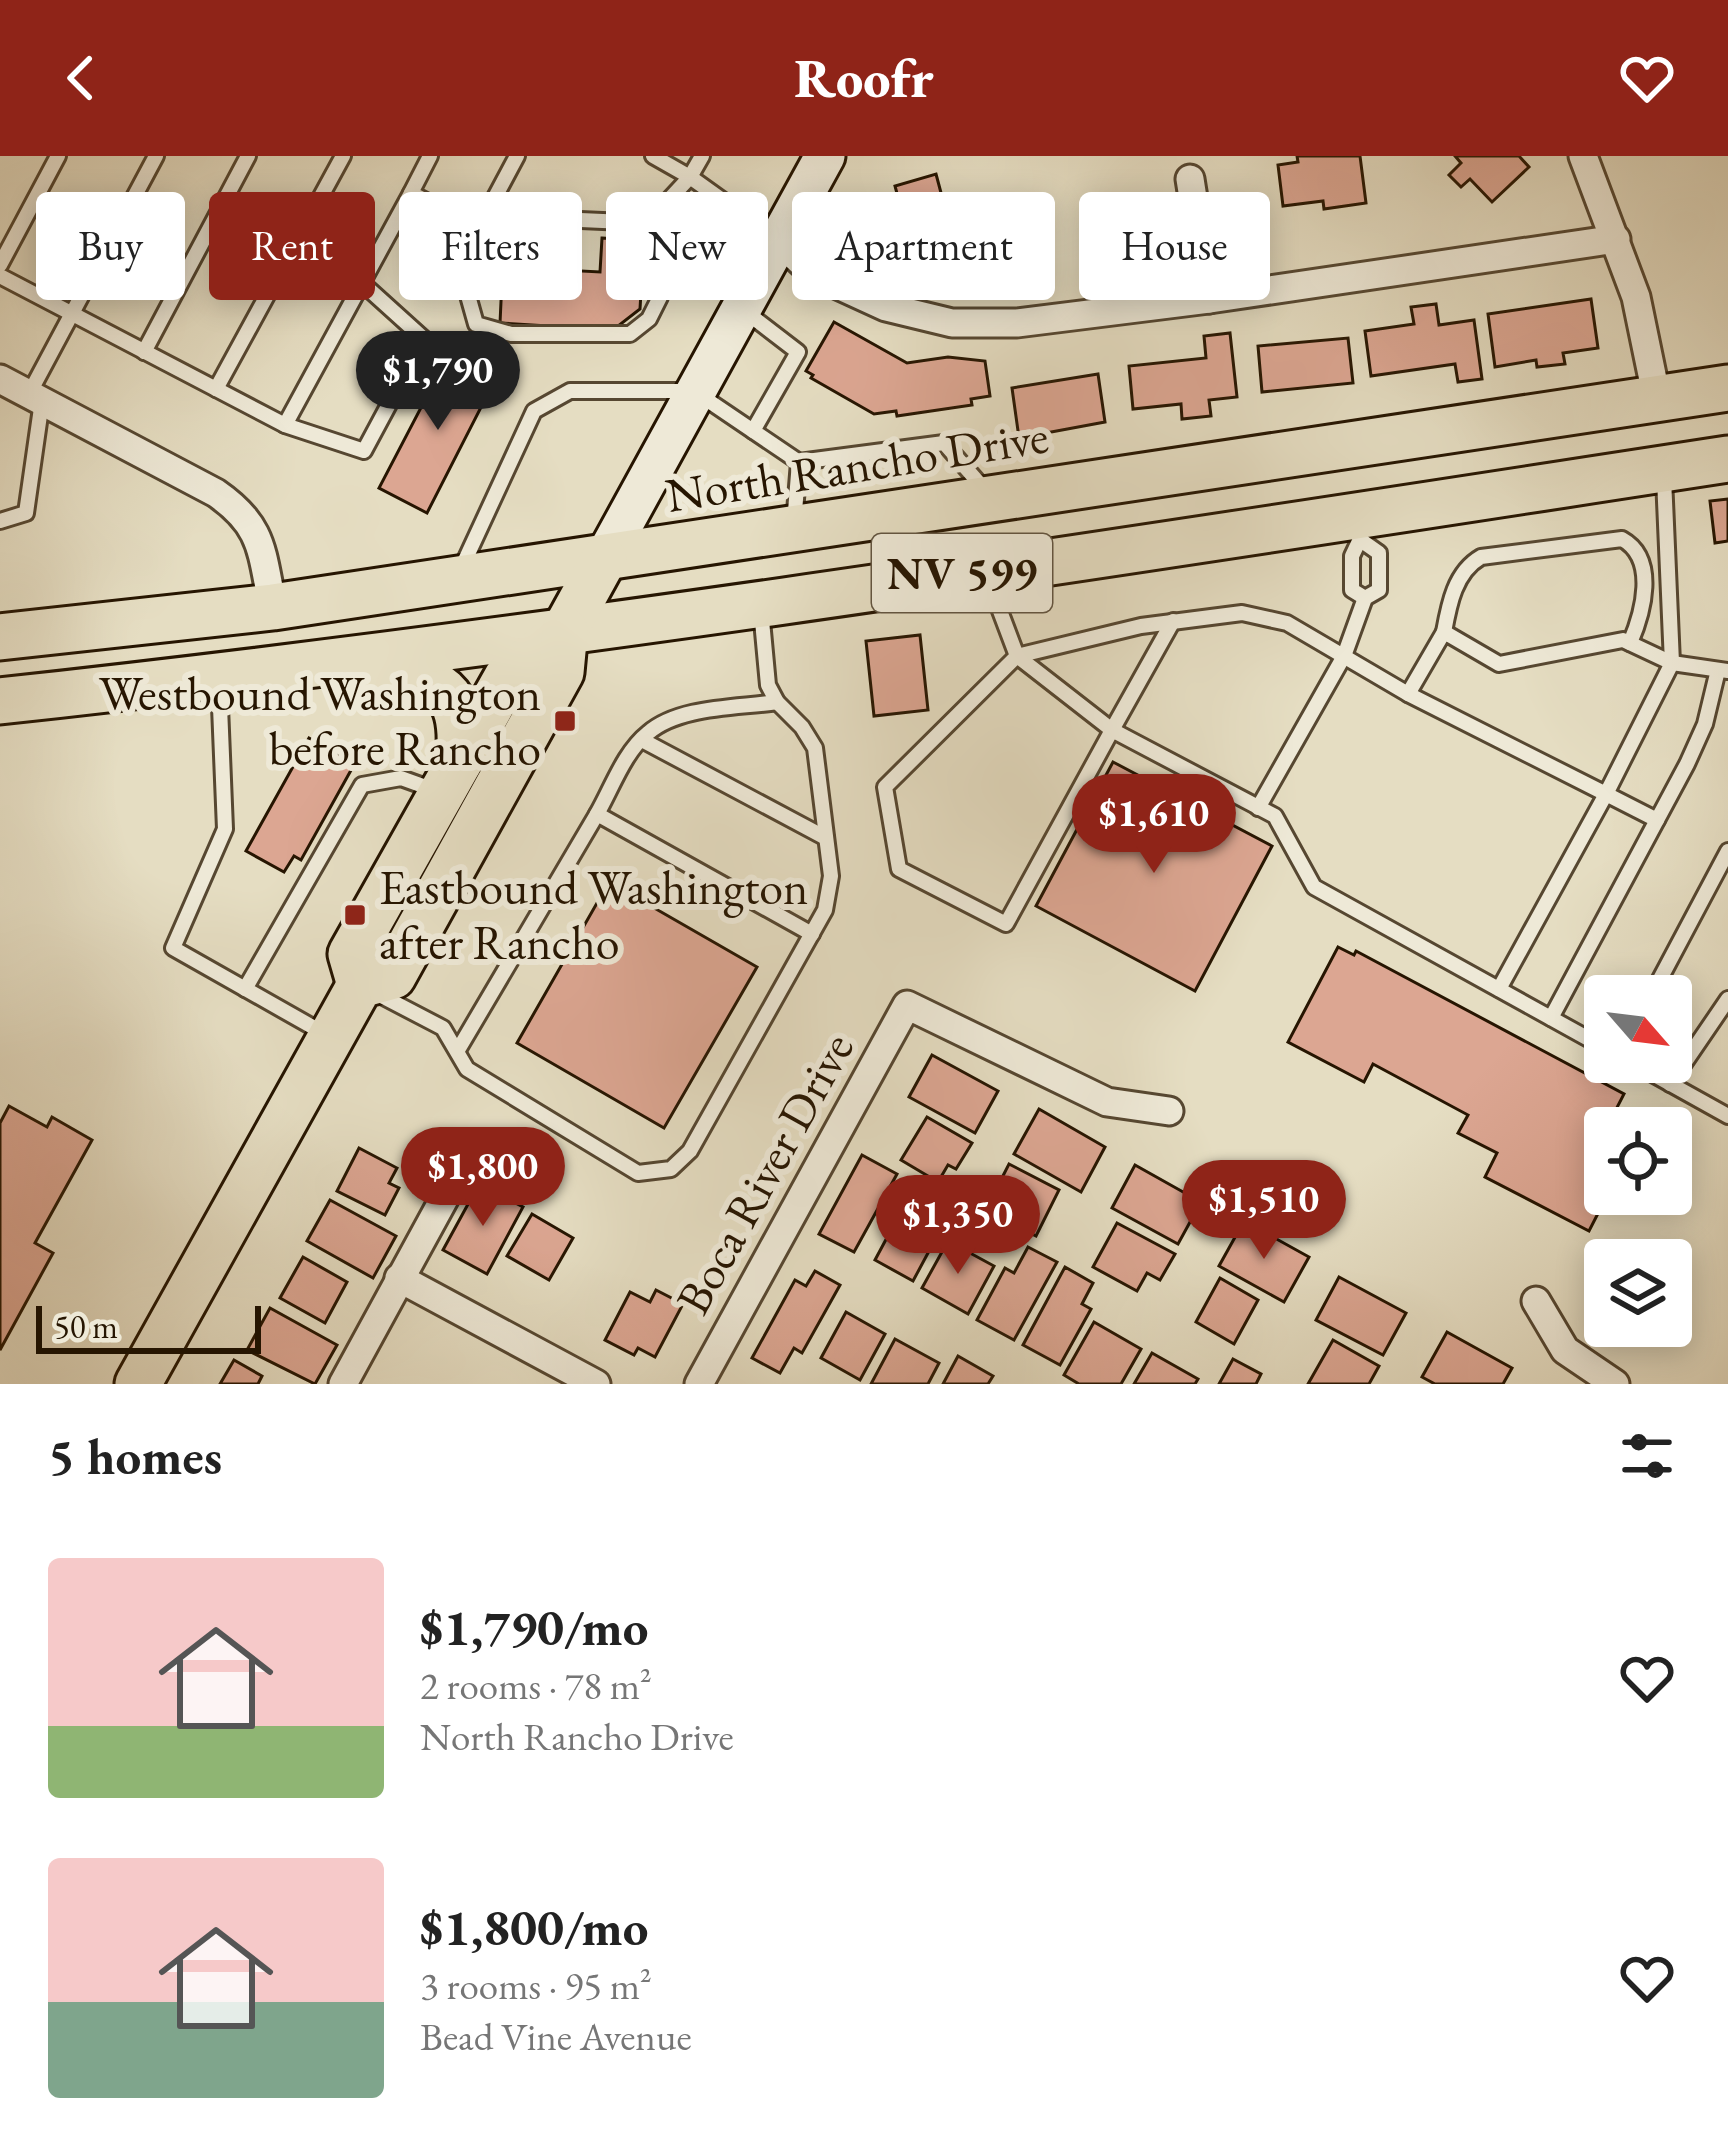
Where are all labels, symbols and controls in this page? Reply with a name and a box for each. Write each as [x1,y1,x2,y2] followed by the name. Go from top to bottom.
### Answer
[794,43,934,113] text: Roofr
[48,45,114,111] icon: back
[1614,45,1680,111] icon: heart
[36,192,185,300] chip: Buy
[209,192,375,300] chip: Rent
[399,192,582,300] chip: Filters
[606,192,768,300] chip: New
[792,192,1055,300] chip: Apartment
[1079,192,1270,300] chip: House
[340,331,536,433] pin: $1,790
[383,344,493,395] text: $1,790
[661,404,1053,526] street label: North Rancho Drive
[872,534,1052,612] road number: NV 599
[99,662,541,779] place label: Westbound Washington before Rancho
[552,708,578,734] marker: Westbound Washington before Rancho
[1056,774,1252,876] pin: $1,610
[1099,787,1209,838] text: $1,610
[379,856,808,973] place label: Eastbound Washington after Rancho
[342,902,368,928] marker: Eastbound Washington after Rancho
[1584,975,1692,1083] north arrow
[1584,975,1692,1347] map controls
[661,1021,867,1325] street label: Boca River Drive
[1584,1107,1692,1215] button: locate
[385,1127,581,1229] pin: $1,800
[428,1140,538,1191] text: $1,800
[1166,1160,1362,1262] pin: $1,510
[1209,1173,1319,1224] text: $1,510
[860,1175,1056,1277] pin: $1,350
[903,1188,1013,1239] text: $1,350
[1584,1239,1692,1347] button: layers
[36,1300,261,1353] scale bar
[54,1305,118,1348] text: 50 m
[48,1423,222,1489] text: 5 homes
[1614,1423,1680,1489] icon: filters
[420,1594,648,1660] text: $1,790/mo
[144,1606,288,1750] icon: home
[1614,1645,1680,1711] icon: heart
[420,1660,652,1711] text: 2 rooms · 78 m²
[420,1711,734,1762] text: North Rancho Drive
[420,1894,648,1960] text: $1,800/mo
[144,1906,288,2050] icon: home
[1614,1945,1680,2011] icon: heart
[420,1960,652,2011] text: 3 rooms · 95 m²
[420,2011,692,2062] text: Bead Vine Avenue

